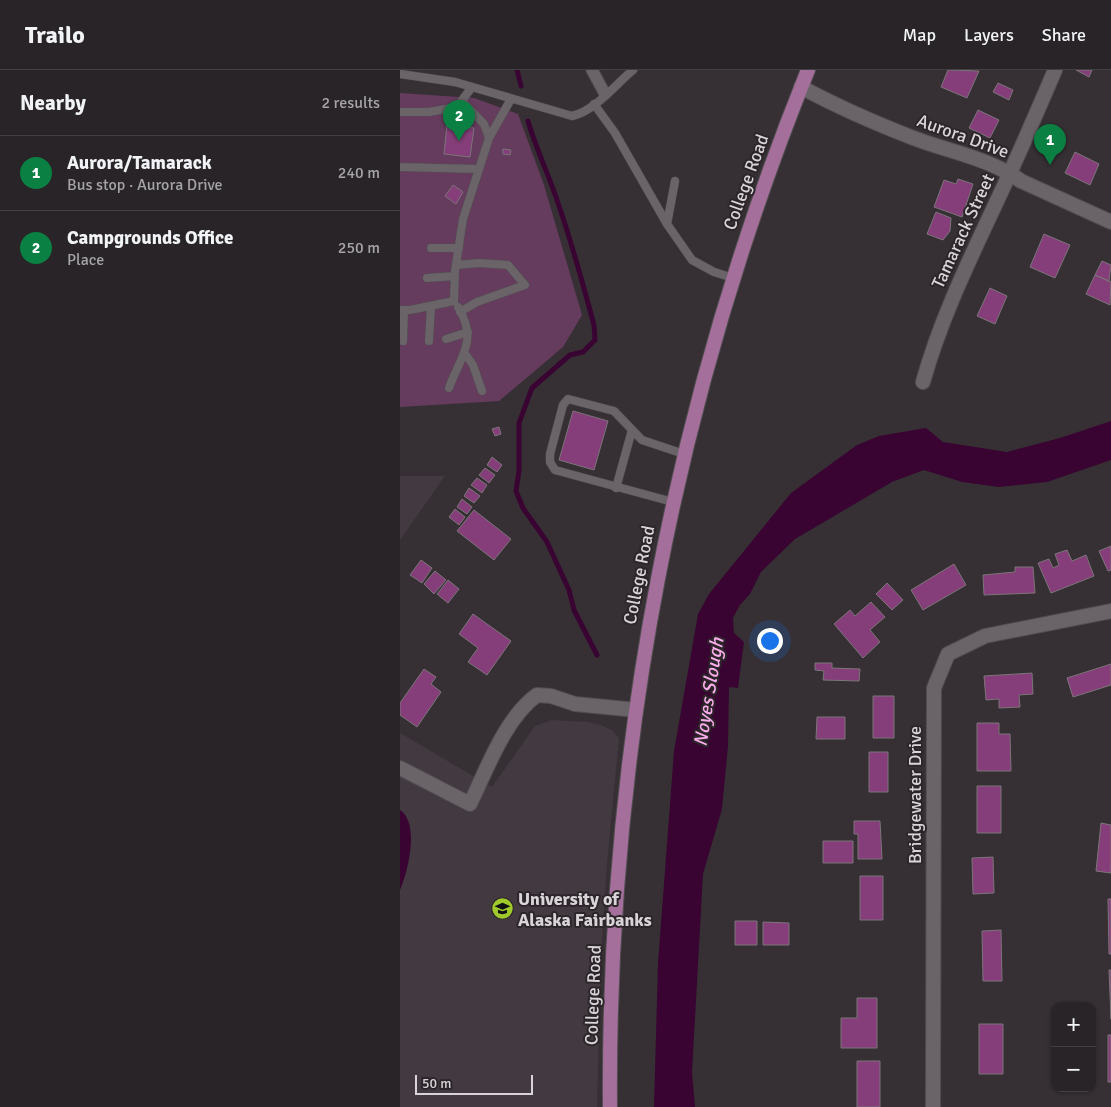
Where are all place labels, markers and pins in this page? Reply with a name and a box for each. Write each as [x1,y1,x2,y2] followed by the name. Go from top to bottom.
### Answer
[443,100,475,141] pin: 2
[1034,124,1066,165] pin: 1
[518,888,652,931] place label: University of Alaska Fairbanks
[490,897,514,921] school or university icon: University of Alaska Fairbanks

